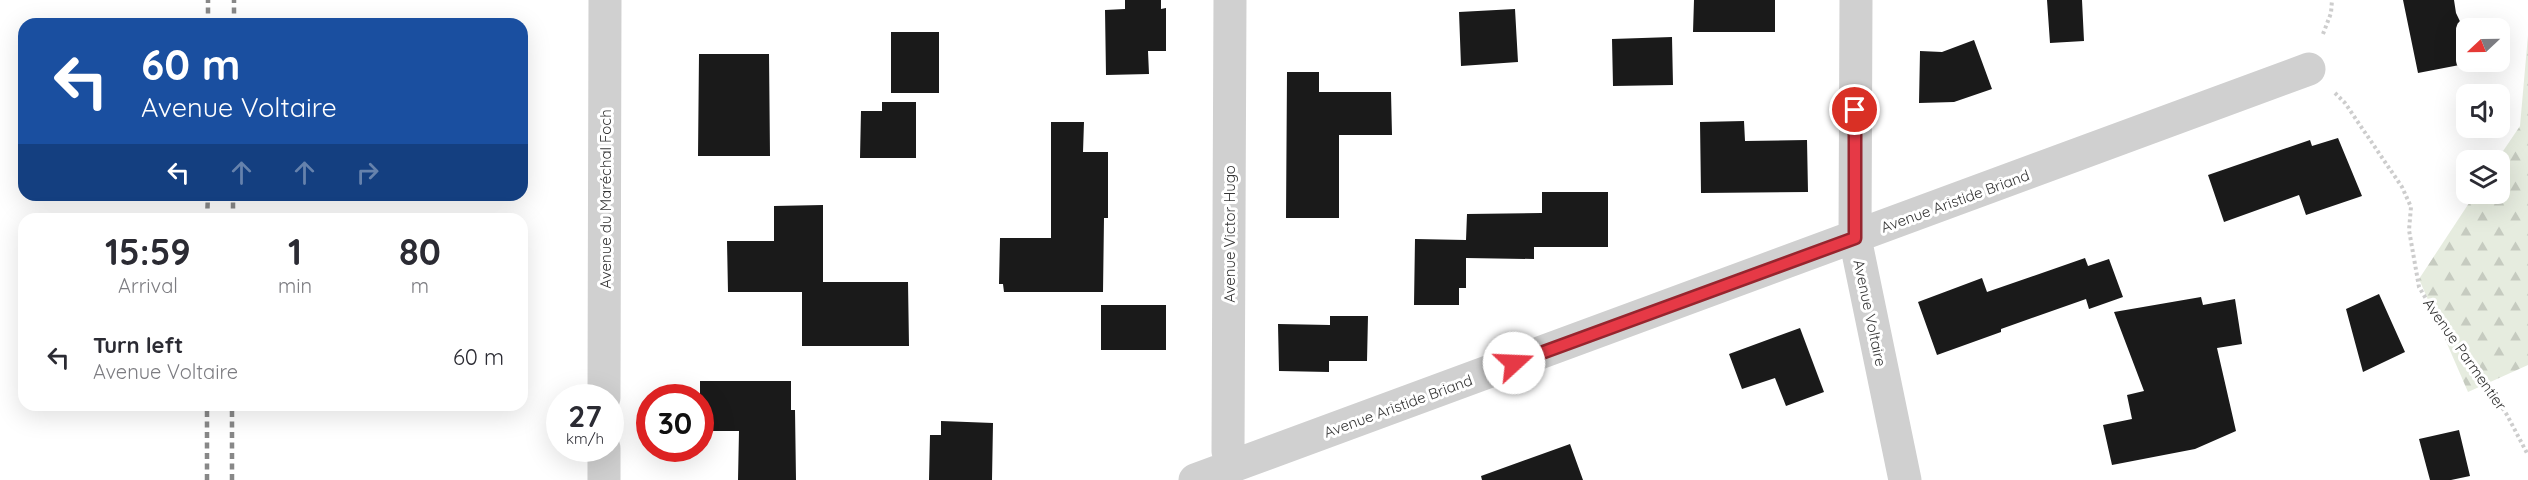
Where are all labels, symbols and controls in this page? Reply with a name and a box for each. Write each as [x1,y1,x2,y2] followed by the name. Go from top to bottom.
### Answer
[2456,18,2510,72] north arrow
[2456,18,2510,204] map controls
[141,38,241,91] text: 60 m
[42,42,120,120] icon: left
[1829,84,1880,135] pin
[2456,84,2510,138] button: sound
[141,90,337,124] text: Avenue Voltaire
[1838,93,1871,126] icon: arrive
[596,109,615,289] street label: Avenue du Maréchal Foch
[2456,150,2510,204] button: layers
[162,156,195,189] icon: left
[225,156,258,189] icon: ahead
[288,156,321,189] icon: ahead
[351,156,384,189] icon: right
[1220,165,1239,303] street label: Avenue Victor Hugo
[1878,165,2032,237] street label: Avenue Aristide Briand
[105,229,191,274] text: 15:59
[288,229,302,274] text: 1
[399,229,441,274] text: 80
[1849,258,1891,368] street label: Avenue Voltaire
[118,273,178,298] text: Arrival
[278,273,312,298] text: min
[411,273,429,298] text: m
[2419,294,2511,414] street label: Avenue Parmentier
[93,331,183,359] text: Turn left
[1482,331,1546,395] position arrow
[42,341,75,374] icon: left
[453,343,504,371] text: 60 m
[93,359,238,384] text: Avenue Voltaire
[1321,370,1475,442] street label: Avenue Aristide Briand
[636,384,714,462] speed limit sign: 30
[568,397,602,435] text: 27
[566,429,604,448] text: km/h

